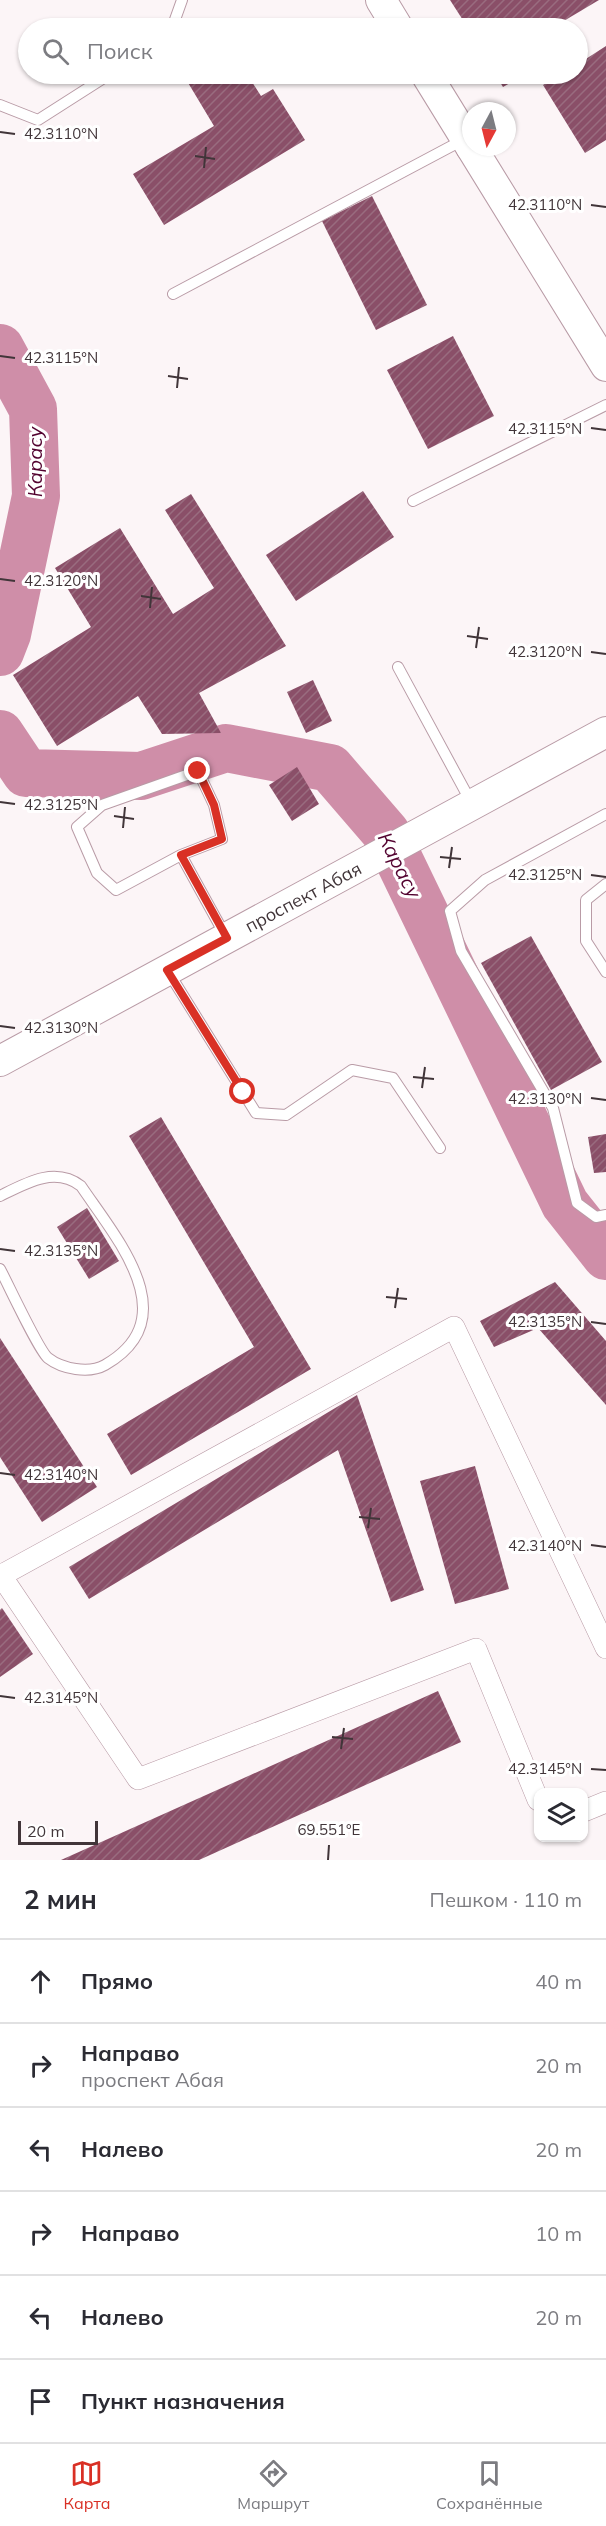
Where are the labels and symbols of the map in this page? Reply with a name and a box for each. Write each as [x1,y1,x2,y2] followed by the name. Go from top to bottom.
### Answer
[462,102,516,156] north arrow
[24,124,98,143] text: 42.3110°N
[508,195,582,214] text: 42.3110°N
[24,348,98,367] text: 42.3115°N
[508,419,582,438] text: 42.3115°N
[22,425,47,497] water label: Карасу
[24,571,98,590] text: 42.3120°N
[508,642,582,661] text: 42.3120°N
[184,757,210,783] route end
[24,795,98,814] text: 42.3125°N
[373,828,428,903] water label: Карасу
[241,857,365,937] street label: проспект Абая
[508,865,582,884] text: 42.3125°N
[24,1018,98,1037] text: 42.3130°N
[229,1078,255,1104] route start
[508,1089,582,1108] text: 42.3130°N
[24,1241,98,1260] text: 42.3135°N
[508,1312,582,1331] text: 42.3135°N
[24,1465,98,1484] text: 42.3140°N
[508,1536,582,1555] text: 42.3140°N
[24,1688,98,1707] text: 42.3145°N
[508,1759,582,1778] text: 42.3145°N
[18,1818,98,1846] scale bar
[298,1820,361,1839] text: 69.551°E

